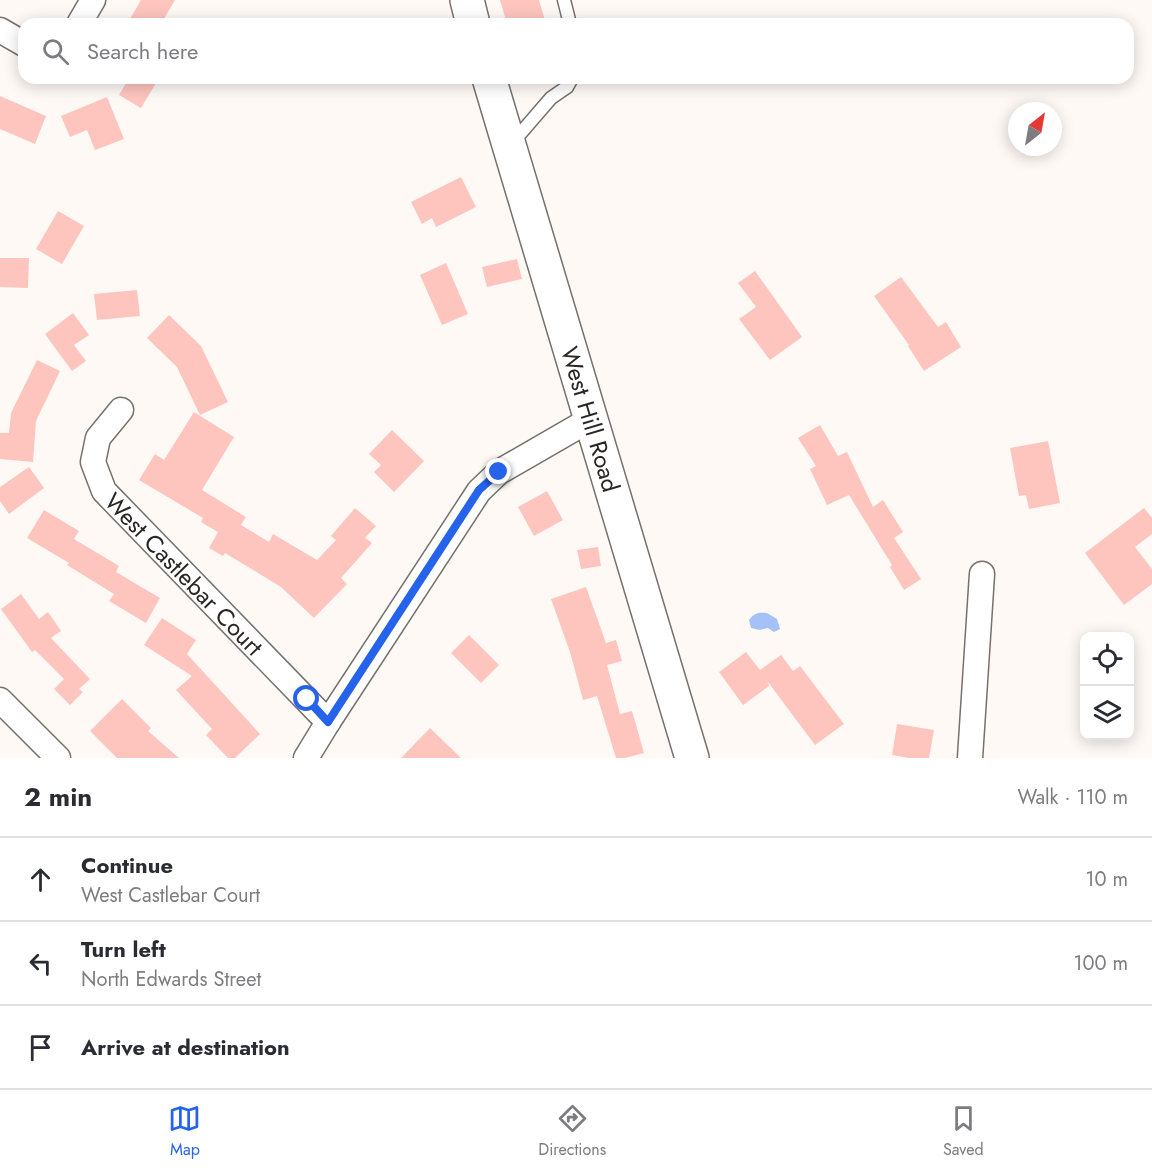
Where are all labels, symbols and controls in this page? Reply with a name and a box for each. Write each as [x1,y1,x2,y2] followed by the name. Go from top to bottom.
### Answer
[18,18,1134,84] search box
[39,35,72,68] icon: search
[87,35,198,67] text: Search here
[1008,102,1062,156] north arrow
[553,342,629,496] street label: West Hill Road
[485,458,511,484] route end
[97,484,272,663] street label: West Castlebar Court
[1080,632,1134,740] map controls
[1080,632,1134,686] button: locate
[293,685,319,711] route start
[1080,686,1134,740] button: layers
[24,778,92,816] text: 2 min
[1018,783,1128,812] text: Walk · 110 m
[81,849,173,881] text: Continue
[24,863,57,896] icon: ahead
[1085,865,1128,894] text: 10 m
[81,881,260,910] text: West Castlebar Court
[81,933,166,965] text: Turn left
[24,947,57,980] icon: left
[1073,949,1128,978] text: 100 m
[81,965,261,994] text: North Edwards Street
[24,1031,57,1064] icon: arrive
[81,1031,290,1063] text: Arrive at destination
[168,1102,201,1161] tab: Map
[538,1102,606,1161] tab: Directions
[943,1102,984,1161] tab: Saved

